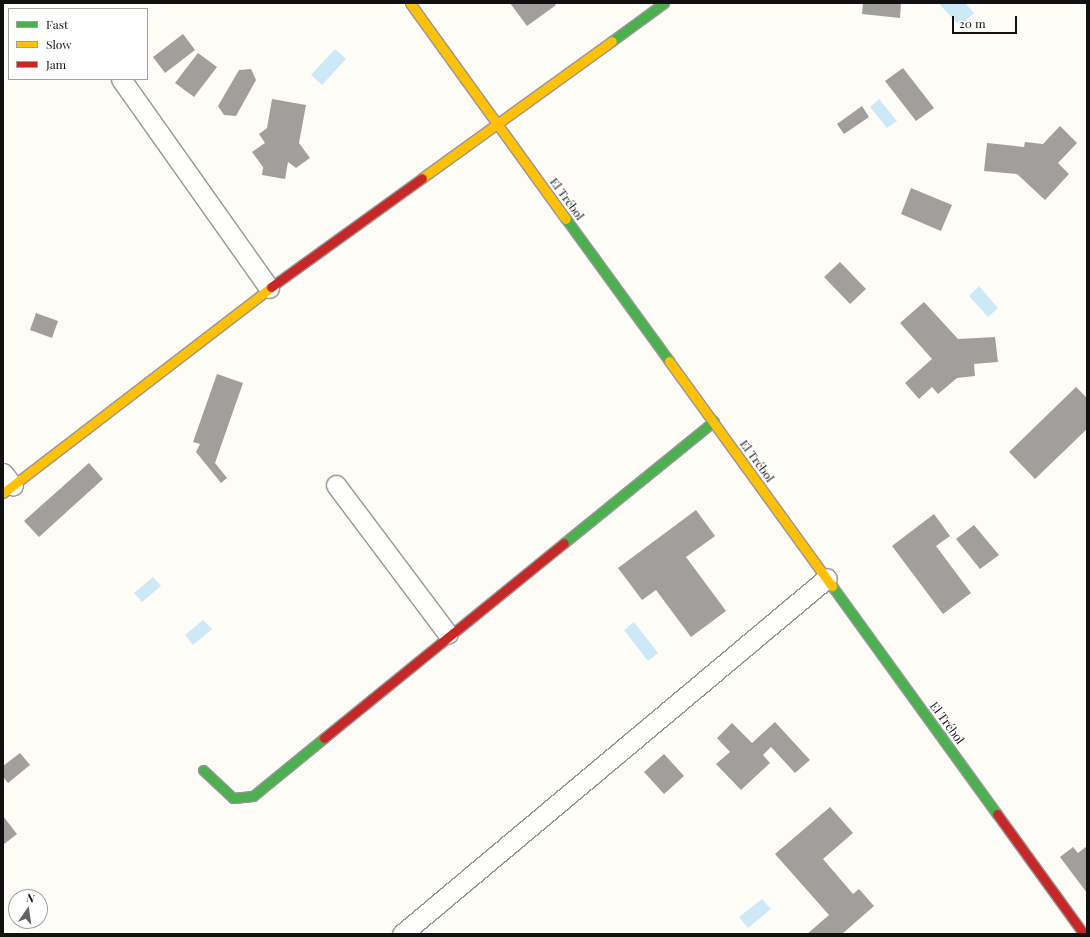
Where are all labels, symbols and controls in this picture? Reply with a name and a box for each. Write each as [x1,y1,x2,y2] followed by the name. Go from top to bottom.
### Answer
[8,8,148,80] legend
[954,8,1019,34] scale bar
[959,15,986,31] text: 20 m
[46,16,68,32] text: Fast
[46,36,72,52] text: Slow
[46,56,66,72] text: Jam
[547,175,587,223] street label: El Trébol
[737,437,777,485] street label: El Trébol
[927,699,967,747] street label: El Trébol
[8,889,48,929] north arrow
[25,890,36,906] text: N

